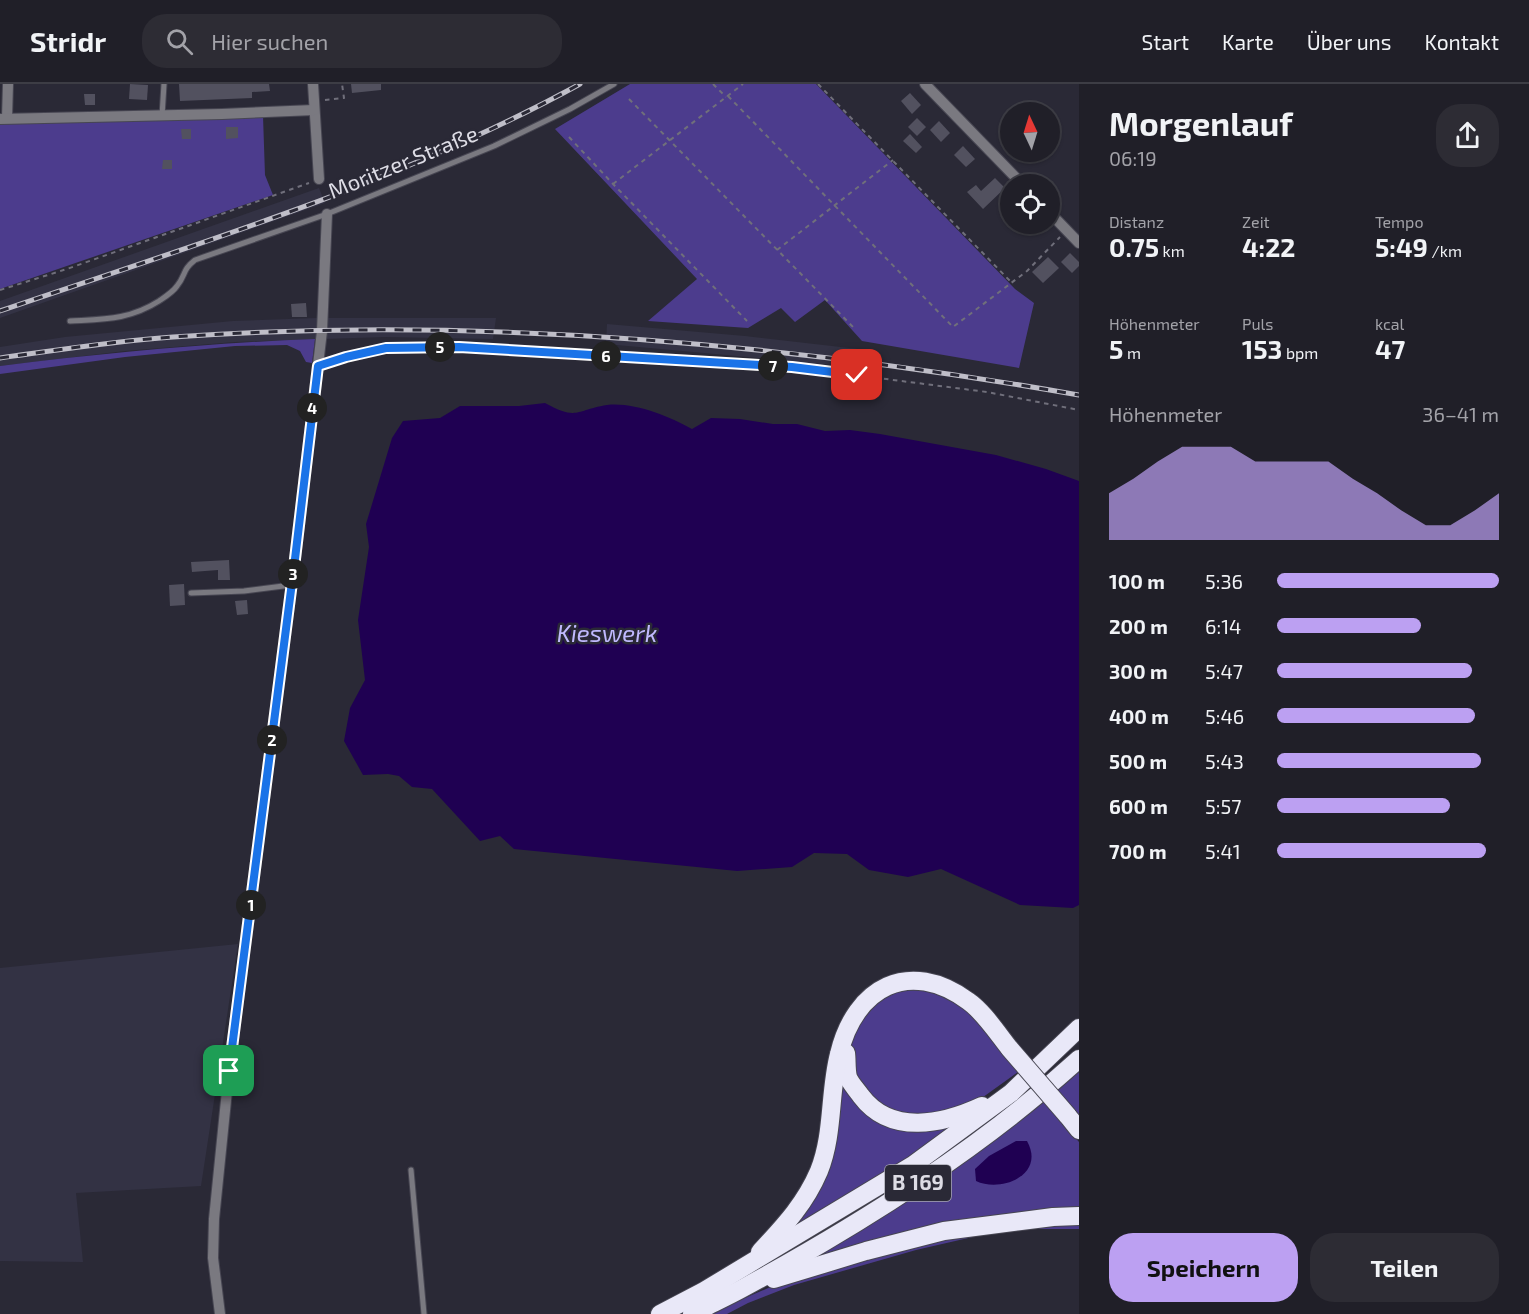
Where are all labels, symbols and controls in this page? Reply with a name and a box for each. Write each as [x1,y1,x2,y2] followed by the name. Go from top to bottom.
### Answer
[142,14,562,68] search box
[30,24,106,58] text: Stridr
[163,25,196,58] icon: search
[211,28,328,54] text: Hier suchen
[1142,29,1189,54] text: Start
[1222,29,1274,54] text: Karte
[1307,29,1392,54] text: Über uns
[1425,29,1499,54] text: Kontakt
[1000,102,1060,162] north arrow
[1000,102,1060,234] map controls
[1109,103,1293,143] text: Morgenlauf
[1436,104,1499,167] button: share
[324,119,481,203] street label: Moritzer Straße
[1109,146,1157,170] text: 06:19
[1000,174,1060,234] button: locate
[1109,212,1164,231] text: Distanz
[1242,212,1270,231] text: Zeit
[1375,212,1423,231] text: Tempo
[1109,231,1159,262] text: 0.75
[1242,231,1295,262] text: 4:22
[1375,231,1428,262] text: 5:49
[1159,241,1185,260] text: km
[1428,241,1462,260] text: /km
[1109,314,1200,333] text: Höhenmeter
[1242,314,1273,333] text: Puls
[1375,314,1404,333] text: kcal
[425,332,455,362] pin: 5
[1109,333,1123,364] text: 5
[1242,333,1282,364] text: 153
[1375,333,1405,364] text: 47
[436,337,444,356] text: 5
[591,341,621,371] pin: 6
[1123,343,1141,362] text: m
[1282,343,1318,362] text: bpm
[601,346,611,365] text: 6
[831,349,882,400] pin
[758,351,788,381] pin: 7
[769,356,777,375] text: 7
[840,358,873,391] icon: check
[297,393,327,423] pin: 4
[307,398,317,417] text: 4
[1109,402,1222,426] text: Höhenmeter
[1422,402,1499,426] text: 36–41 m
[278,559,308,589] pin: 3
[288,564,298,583] text: 3
[1109,569,1165,593] text: 100 m
[1205,569,1243,593] text: 5:36
[1109,614,1168,638] text: 200 m
[1205,614,1241,638] text: 6:14
[557,618,657,647] water label: Kieswerk
[1109,659,1168,683] text: 300 m
[1205,659,1243,683] text: 5:47
[1109,704,1169,728] text: 400 m
[1205,704,1244,728] text: 5:46
[257,725,287,755] pin: 2
[267,730,277,749] text: 2
[1109,749,1167,773] text: 500 m
[1205,749,1244,773] text: 5:43
[1109,794,1168,818] text: 600 m
[1205,794,1241,818] text: 5:57
[1109,839,1167,863] text: 700 m
[1205,839,1241,863] text: 5:41
[236,890,266,920] pin: 1
[248,895,254,914] text: 1
[203,1045,254,1096] pin
[212,1054,245,1087] icon: arrive
[885,1165,951,1201] road number: B 169
[1109,1233,1298,1302] button: Speichern
[1310,1233,1499,1302] button: Teilen

